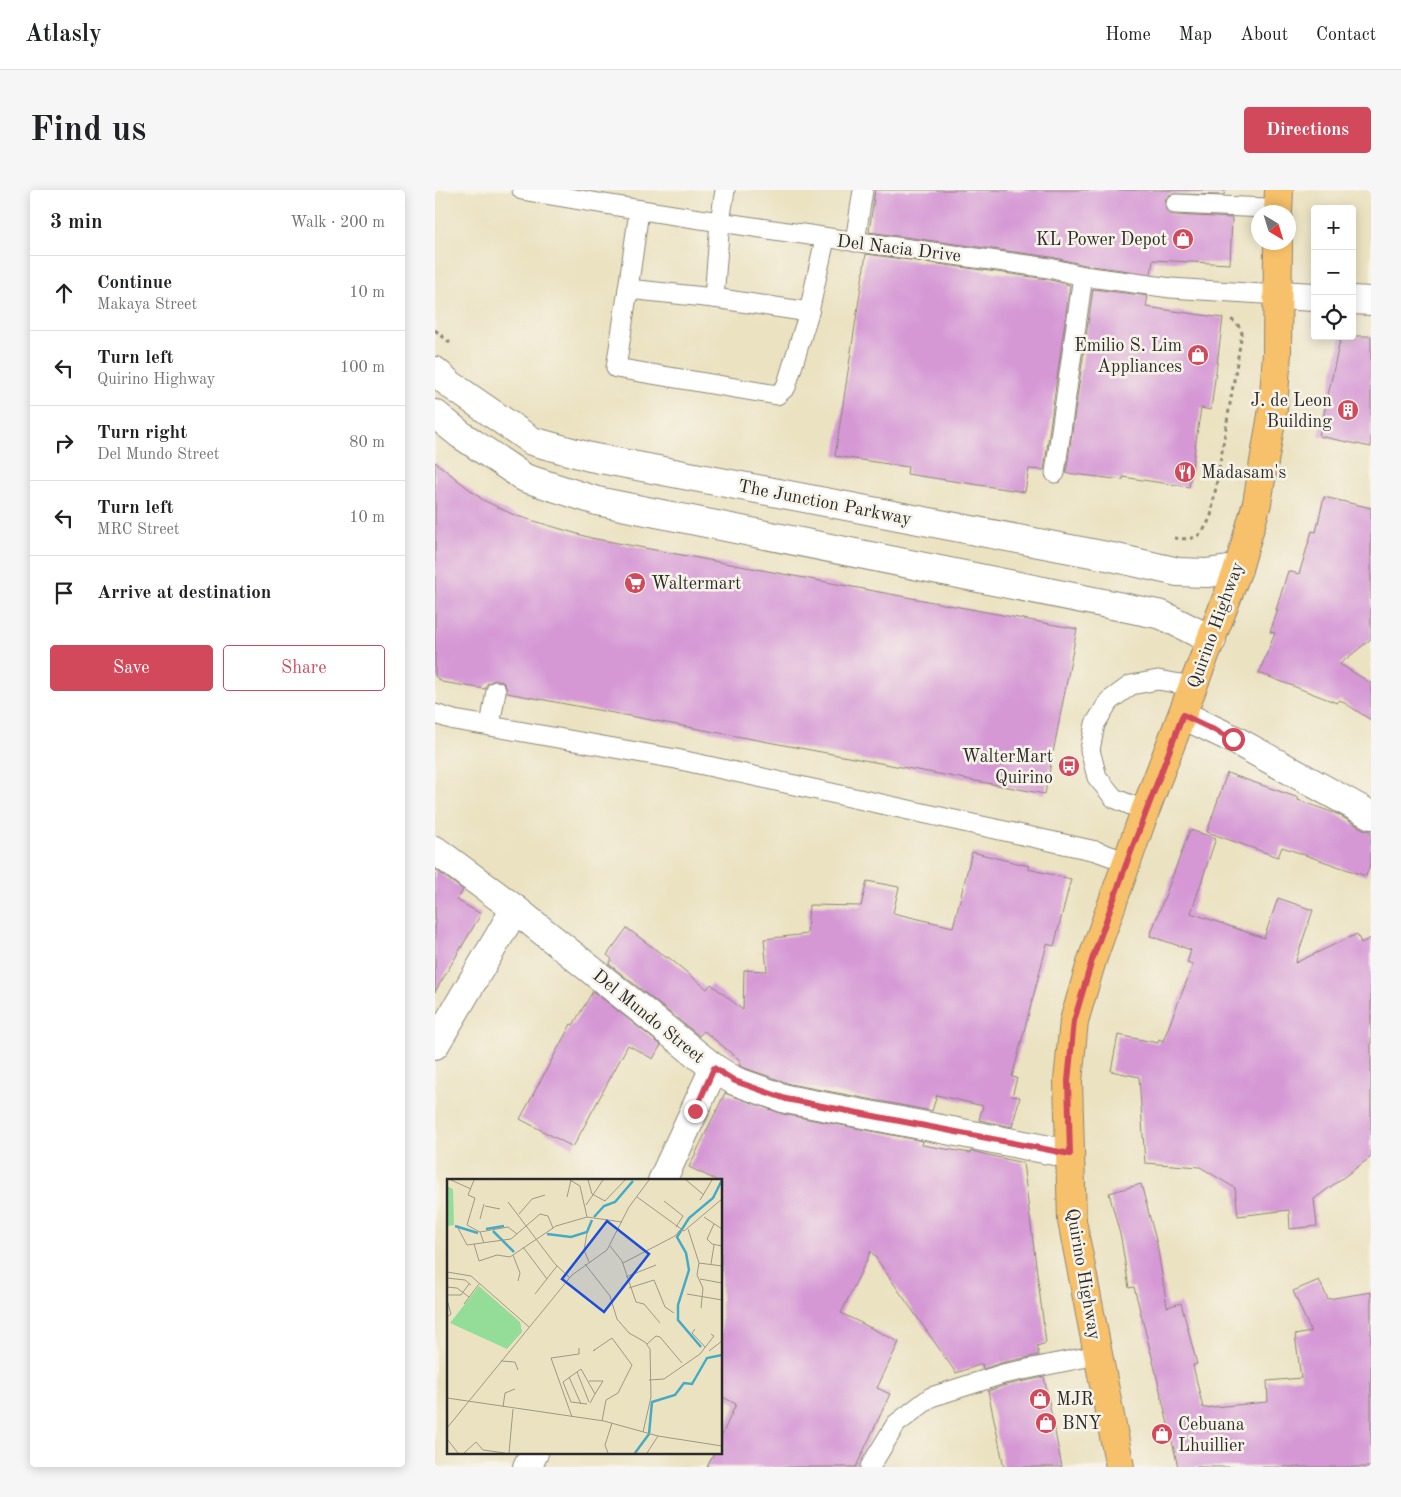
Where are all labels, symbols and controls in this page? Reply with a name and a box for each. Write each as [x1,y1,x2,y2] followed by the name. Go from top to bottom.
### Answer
[25,23,102,47] text: Atlasly
[1105,26,1151,44] text: Home
[1179,26,1212,44] text: Map
[1240,26,1288,44] text: About
[1316,26,1376,44] text: Contact
[1244,107,1371,153] button: Directions
[30,113,146,148] text: Find us
[1251,205,1296,250] north arrow
[1311,205,1356,340] map controls
[1311,205,1356,250] button: +
[50,212,103,233] text: 3 min
[290,215,385,231] text: Walk · 200 m
[1171,227,1195,251] shop icon: KL Power Depot
[1036,231,1167,249] place label: KL Power Depot
[836,232,962,266] street label: Del Nacia Drive
[1311,250,1356,295] button: −
[97,274,172,293] text: Continue
[50,279,78,307] icon: ahead
[349,285,385,301] text: 10 m
[1311,295,1356,340] button: locate
[97,297,197,313] text: Makaya Street
[1074,337,1182,376] place label: Emilio S. Lim Appliances
[1186,343,1210,367] shop icon: Emilio S. Lim Appliances
[97,349,174,368] text: Turn left
[50,354,78,382] icon: left
[340,360,385,376] text: 100 m
[97,372,215,388] text: Quirino Highway
[1250,392,1332,431] place label: J. de Leon Building
[1336,398,1360,422] building icon: J. de Leon Building
[97,424,187,443] text: Turn right
[50,429,78,457] icon: right
[349,435,385,451] text: 80 m
[97,447,219,463] text: Del Mundo Street
[1173,460,1197,484] restaurant icon: Madasam's
[1201,464,1287,482] place label: Madasam's
[737,477,914,529] street label: The Junction Parkway
[97,499,174,518] text: Turn left
[50,504,78,532] icon: left
[349,510,385,526] text: 10 m
[97,522,179,538] text: MRC Street
[1185,559,1247,691] street label: Quirino Highway
[623,571,647,595] supermarket icon: Waltermart
[651,575,741,593] place label: Waltermart
[50,579,78,607] icon: arrive
[97,584,271,603] text: Arrive at destination
[50,645,213,691] button: Save
[223,645,385,691] button: Share
[1222,728,1245,751] route start
[962,748,1053,787] place label: WalterMart Quirino
[1057,754,1081,778] bus stop icon: WalterMart Quirino
[589,966,708,1067] street label: Del Mundo Street
[684,1100,707,1123] route end
[447,1179,723,1454] inset map
[1063,1207,1104,1342] street label: Quirino Highway
[1028,1387,1052,1411] shop icon: MJR
[1056,1391,1094,1409] place label: MJR
[1034,1411,1058,1435] shop icon: BNY
[1062,1415,1101,1433] place label: BNY
[1178,1416,1245,1455] place label: Cebuana Lhuillier
[1150,1422,1174,1446] shop icon: Cebuana Lhuillier

